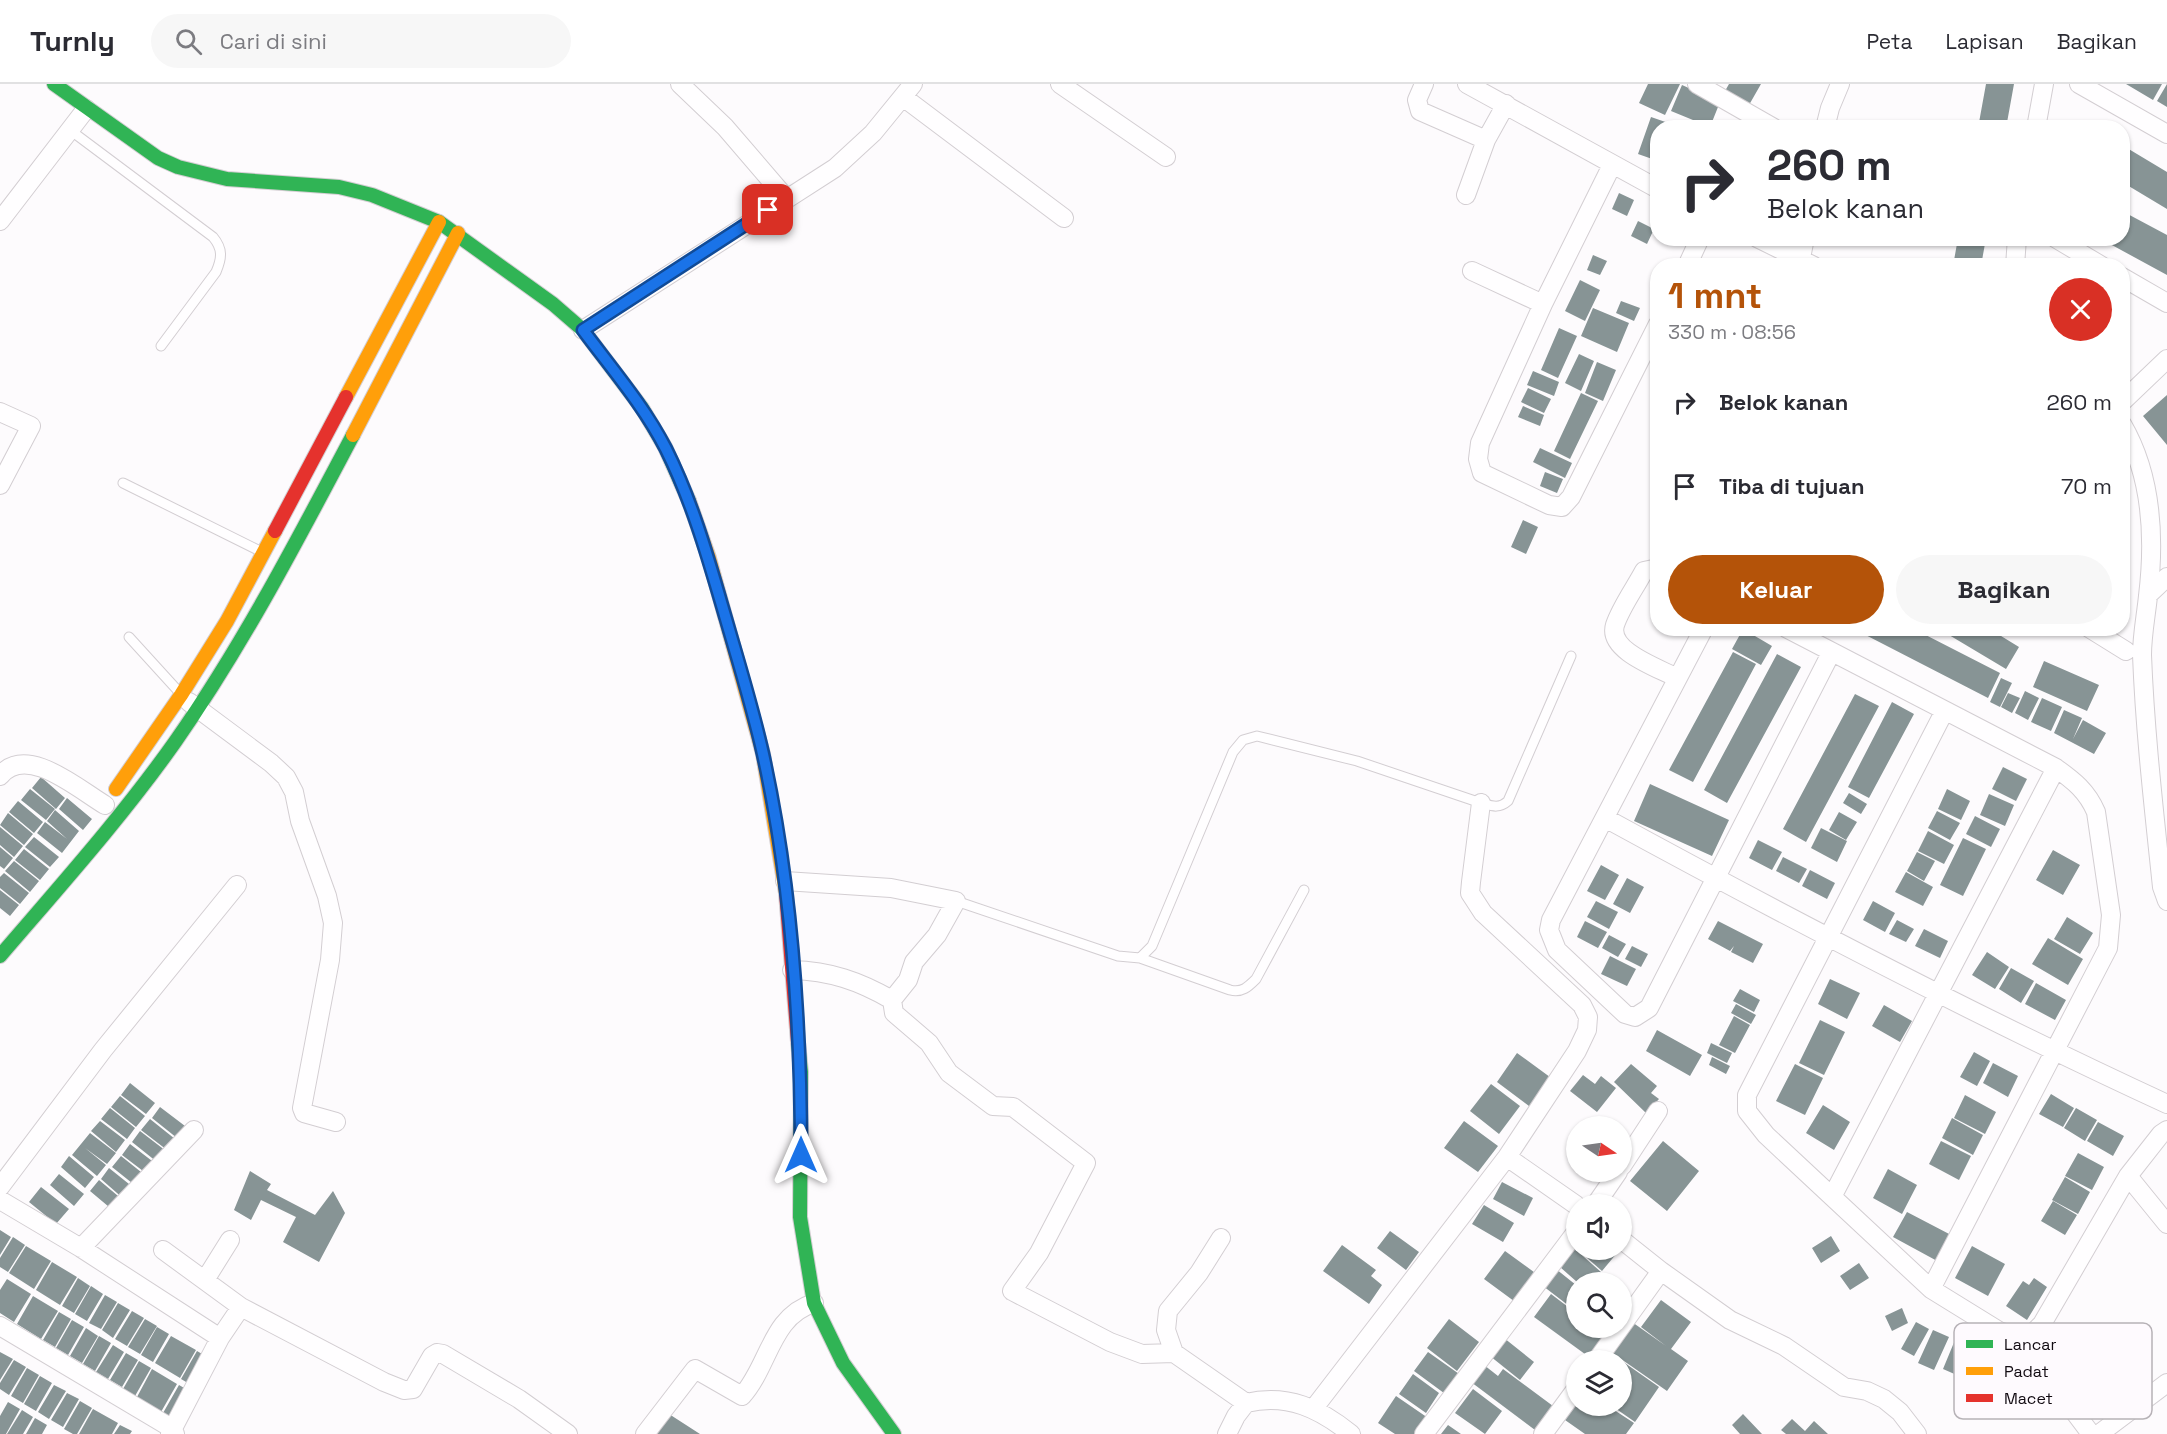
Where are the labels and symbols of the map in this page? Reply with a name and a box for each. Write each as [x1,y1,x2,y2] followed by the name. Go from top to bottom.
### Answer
[742,184,793,235] pin
[1566,1116,1632,1182] north arrow
[769,1123,833,1187] position arrow
[1954,1323,2152,1419] legend
[2004,1334,2057,1355] text: Lancar
[2004,1361,2049,1382] text: Padat
[2004,1388,2053,1409] text: Macet

